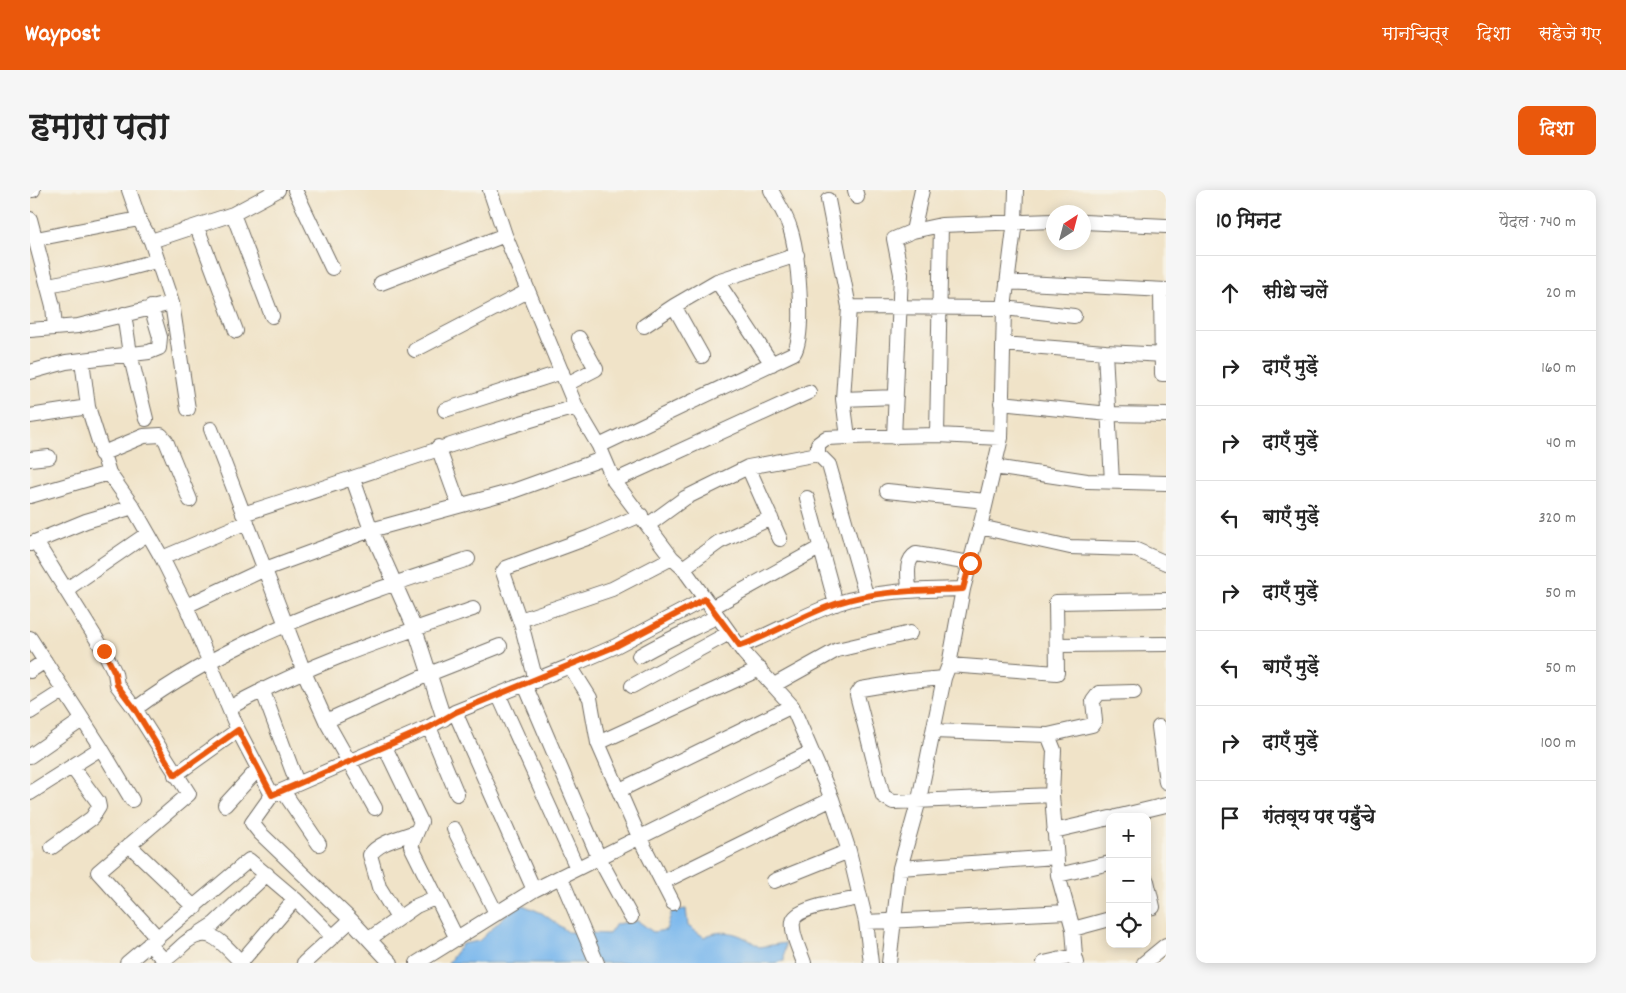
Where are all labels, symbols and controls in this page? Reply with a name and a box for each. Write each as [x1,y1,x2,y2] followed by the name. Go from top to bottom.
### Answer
[25,18,100,52] text: Waypost
[1382,23,1449,48] text: मानचित्र
[1477,23,1511,48] text: दिशा
[1539,23,1601,48] text: सहेजे गए
[30,105,169,155] text: हमारा पता
[1518,106,1596,155] button: दिशा
[1046,205,1091,250] north arrow
[1216,208,1281,238] text: 10 मिनट
[1499,211,1576,234] text: पैदल · 740 m
[1216,279,1244,307] icon: ahead
[1263,280,1328,307] text: सीधे चलें
[1546,282,1576,305] text: 20 m
[1216,354,1244,382] icon: right
[1263,355,1318,382] text: दाएँ मुड़ें
[1541,357,1576,380] text: 160 m
[1216,429,1244,457] icon: right
[1263,430,1318,457] text: दाएँ मुड़ें
[1546,432,1576,455] text: 40 m
[1216,504,1244,532] icon: left
[1263,505,1319,532] text: बाएँ मुड़ें
[1539,507,1576,530] text: 320 m
[959,552,982,575] route start
[1216,579,1244,607] icon: right
[1263,580,1318,607] text: दाएँ मुड़ें
[1545,582,1576,605] text: 50 m
[93,640,116,663] route end
[1216,654,1244,682] icon: left
[1263,655,1319,682] text: बाएँ मुड़ें
[1545,657,1576,680] text: 50 m
[1216,729,1244,757] icon: right
[1263,730,1318,757] text: दाएँ मुड़ें
[1540,732,1576,755] text: 100 m
[1216,804,1244,832] icon: arrive
[1263,805,1375,832] text: गंतव्य पर पहुँचे
[1106,813,1151,948] map controls
[1106,813,1151,858] button: +
[1106,858,1151,903] button: −
[1106,903,1151,948] button: locate

